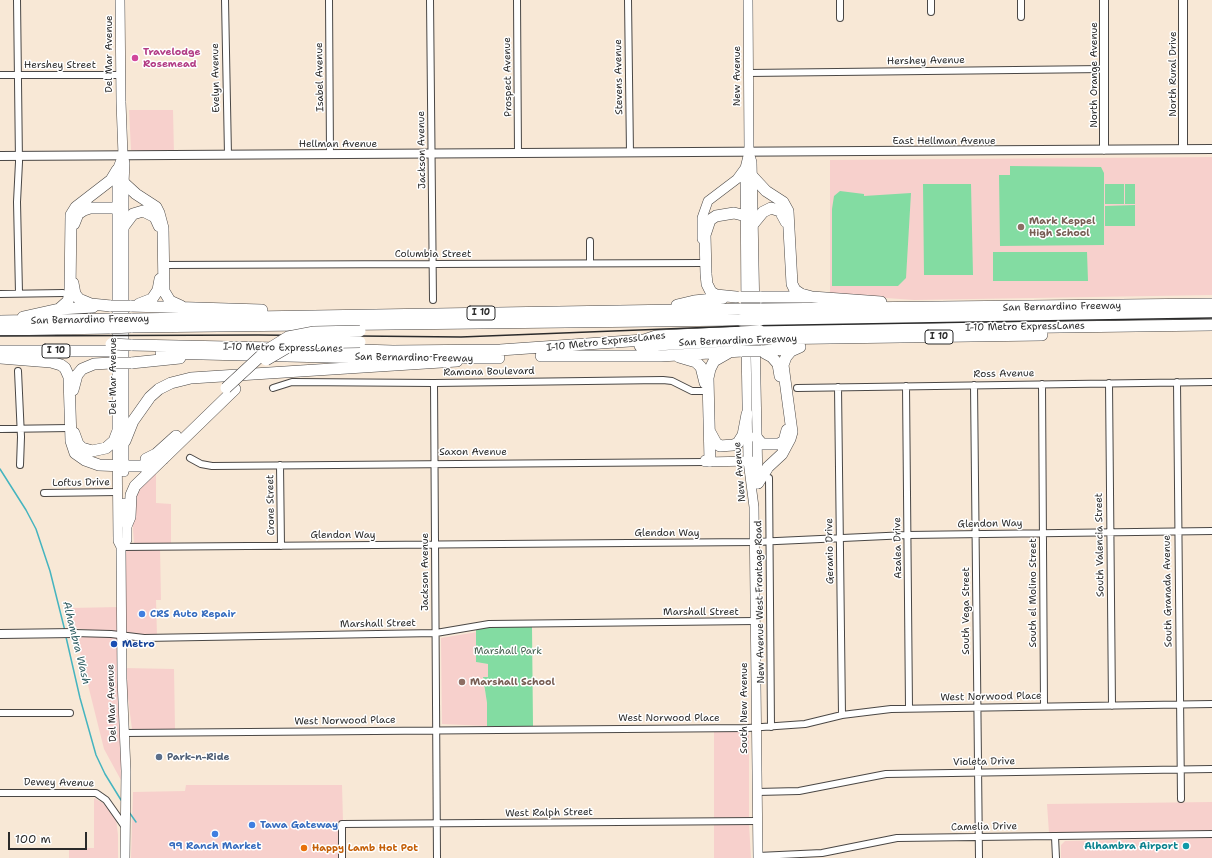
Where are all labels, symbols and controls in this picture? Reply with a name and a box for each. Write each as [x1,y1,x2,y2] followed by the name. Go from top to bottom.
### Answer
[103,15,115,93] street label: Del Mar Avenue
[1088,22,1100,128] street label: North Orange Avenue
[1167,31,1179,117] street label: North Rural Drive
[501,37,515,117] street label: Prospect Avenue
[612,39,626,115] street label: Stevens Avenue
[313,42,327,112] street label: Isabel Avenue
[209,43,223,113] street label: Evelyn Avenue
[143,46,201,70] place label: Travelodge Rosemead
[731,46,743,106] street label: New Avenue
[130,53,140,63] marker: Travelodge Rosemead
[887,54,965,68] street label: Hershey Avenue
[24,59,96,71] street label: Hershey Street
[415,111,429,189] street label: Jackson Avenue
[892,135,996,147] street label: East Hellman Avenue
[299,138,377,150] street label: Hellman Avenue
[1029,215,1095,238] place label: Mark Keppel High School
[1016,222,1026,232] marker: Mark Keppel High School
[395,248,471,260] street label: Columbia Street
[1003,300,1121,314] street label: San Bernardino Freeway
[467,306,495,320] road number: I 10
[31,313,149,327] street label: San Bernardino Freeway
[965,320,1085,334] street label: I-10 Metro ExpressLanes
[546,330,666,354] street label: I-10 Metro ExpressLanes
[925,330,953,344] road number: I 10
[679,333,797,349] street label: San Bernardino Freeway
[107,337,119,415] street label: Del Mar Avenue
[223,341,343,355] street label: I-10 Metro ExpressLanes
[42,344,70,358] road number: I 10
[355,351,473,365] street label: San Bernardino Freeway
[443,365,535,379] street label: Ramona Boulevard
[973,367,1035,381] street label: Ross Avenue
[731,441,749,503] street label: New Avenue
[439,446,507,458] street label: Saxon Avenue
[264,475,278,535] street label: Crone Street
[52,476,110,490] street label: Loftus Drive
[1093,493,1107,597] street label: South Valencia Street
[891,517,905,579] street label: Azalea Drive
[957,517,1023,531] street label: Glendon Way
[823,518,837,584] street label: Geranio Drive
[753,520,767,684] street label: New Avenue West Frontage Road
[635,527,699,539] street label: Glendon Way
[311,529,375,541] street label: Glendon Way
[419,533,431,611] street label: Jackson Avenue
[1161,535,1175,647] street label: South Granada Avenue
[1027,538,1039,648] street label: South el Molino Street
[960,567,972,655] street label: South Vega Street
[59,600,93,686] water label: Alhambra Wash
[663,606,739,618] street label: Marshall Street
[150,608,236,620] place label: CRS Auto Repair
[137,609,147,619] marker: CRS Auto Repair
[340,617,416,631] street label: Marshall Street
[122,638,155,650] place label: Metro
[109,639,119,649] marker: Metro
[474,645,542,657] park label: Marshall Park
[738,662,750,754] street label: South New Avenue
[105,664,119,742] street label: Del Mar Avenue
[470,676,555,688] place label: Marshall School
[457,677,467,687] marker: Marshall School
[940,690,1042,704] street label: West Norwood Place
[618,712,720,724] street label: West Norwood Place
[294,714,396,728] street label: West Norwood Place
[167,751,229,763] place label: Park-n-Ride
[154,752,164,762] marker: Park-n-Ride
[953,755,1015,769] street label: Violeta Drive
[24,776,94,790] street label: Dewey Avenue
[505,806,593,820] street label: West Ralph Street
[260,819,338,831] place label: Tawa Gateway
[247,820,257,830] marker: Tawa Gateway
[951,820,1017,834] street label: Camelia Drive
[10,824,89,850] scale bar
[210,829,220,839] marker: 99 Ranch Market
[15,831,51,847] text: 100 m
[169,840,261,852] place label: 99 Ranch Market
[1084,840,1178,852] place label: Alhambra Airport
[1181,841,1191,851] marker: Alhambra Airport
[312,842,418,854] place label: Happy Lamb Hot Pot
[299,843,309,853] marker: Happy Lamb Hot Pot

